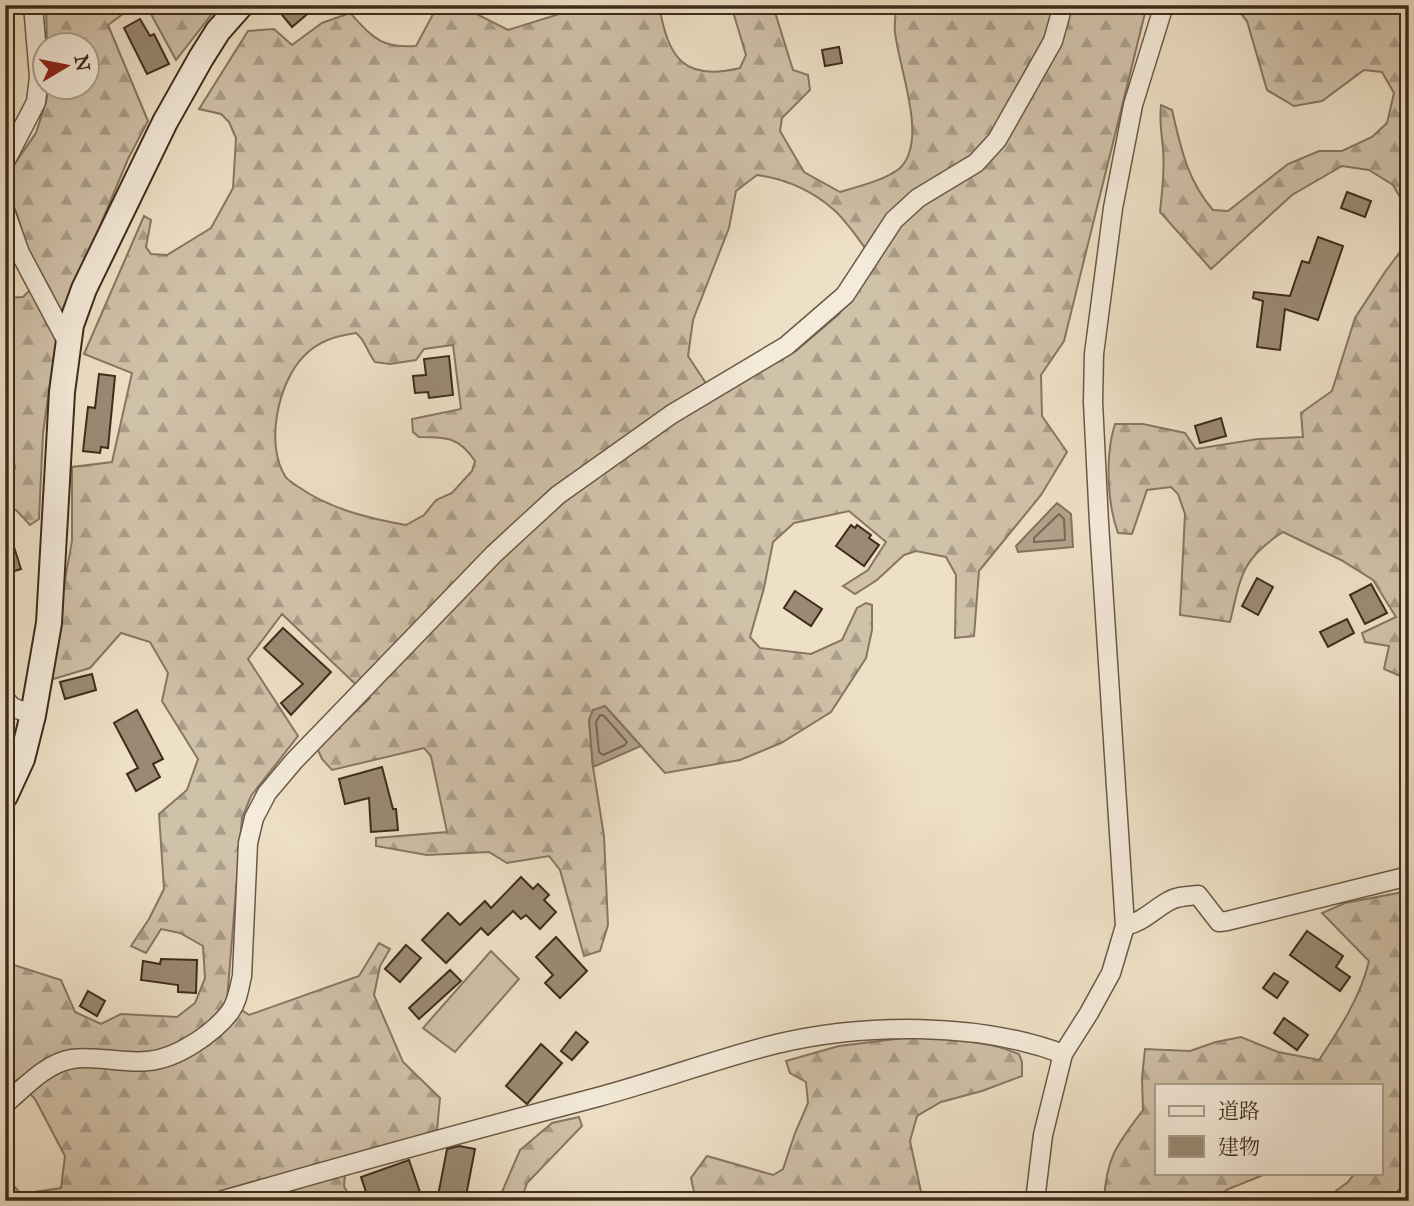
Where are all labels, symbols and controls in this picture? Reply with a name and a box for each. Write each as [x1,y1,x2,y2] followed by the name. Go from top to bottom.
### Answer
[32,32,102,102] north arrow
[70,53,95,73] text: N
[1155,1084,1382,1174] legend
[1218,1098,1260,1124] text: 道路
[1218,1134,1260,1160] text: 建物

